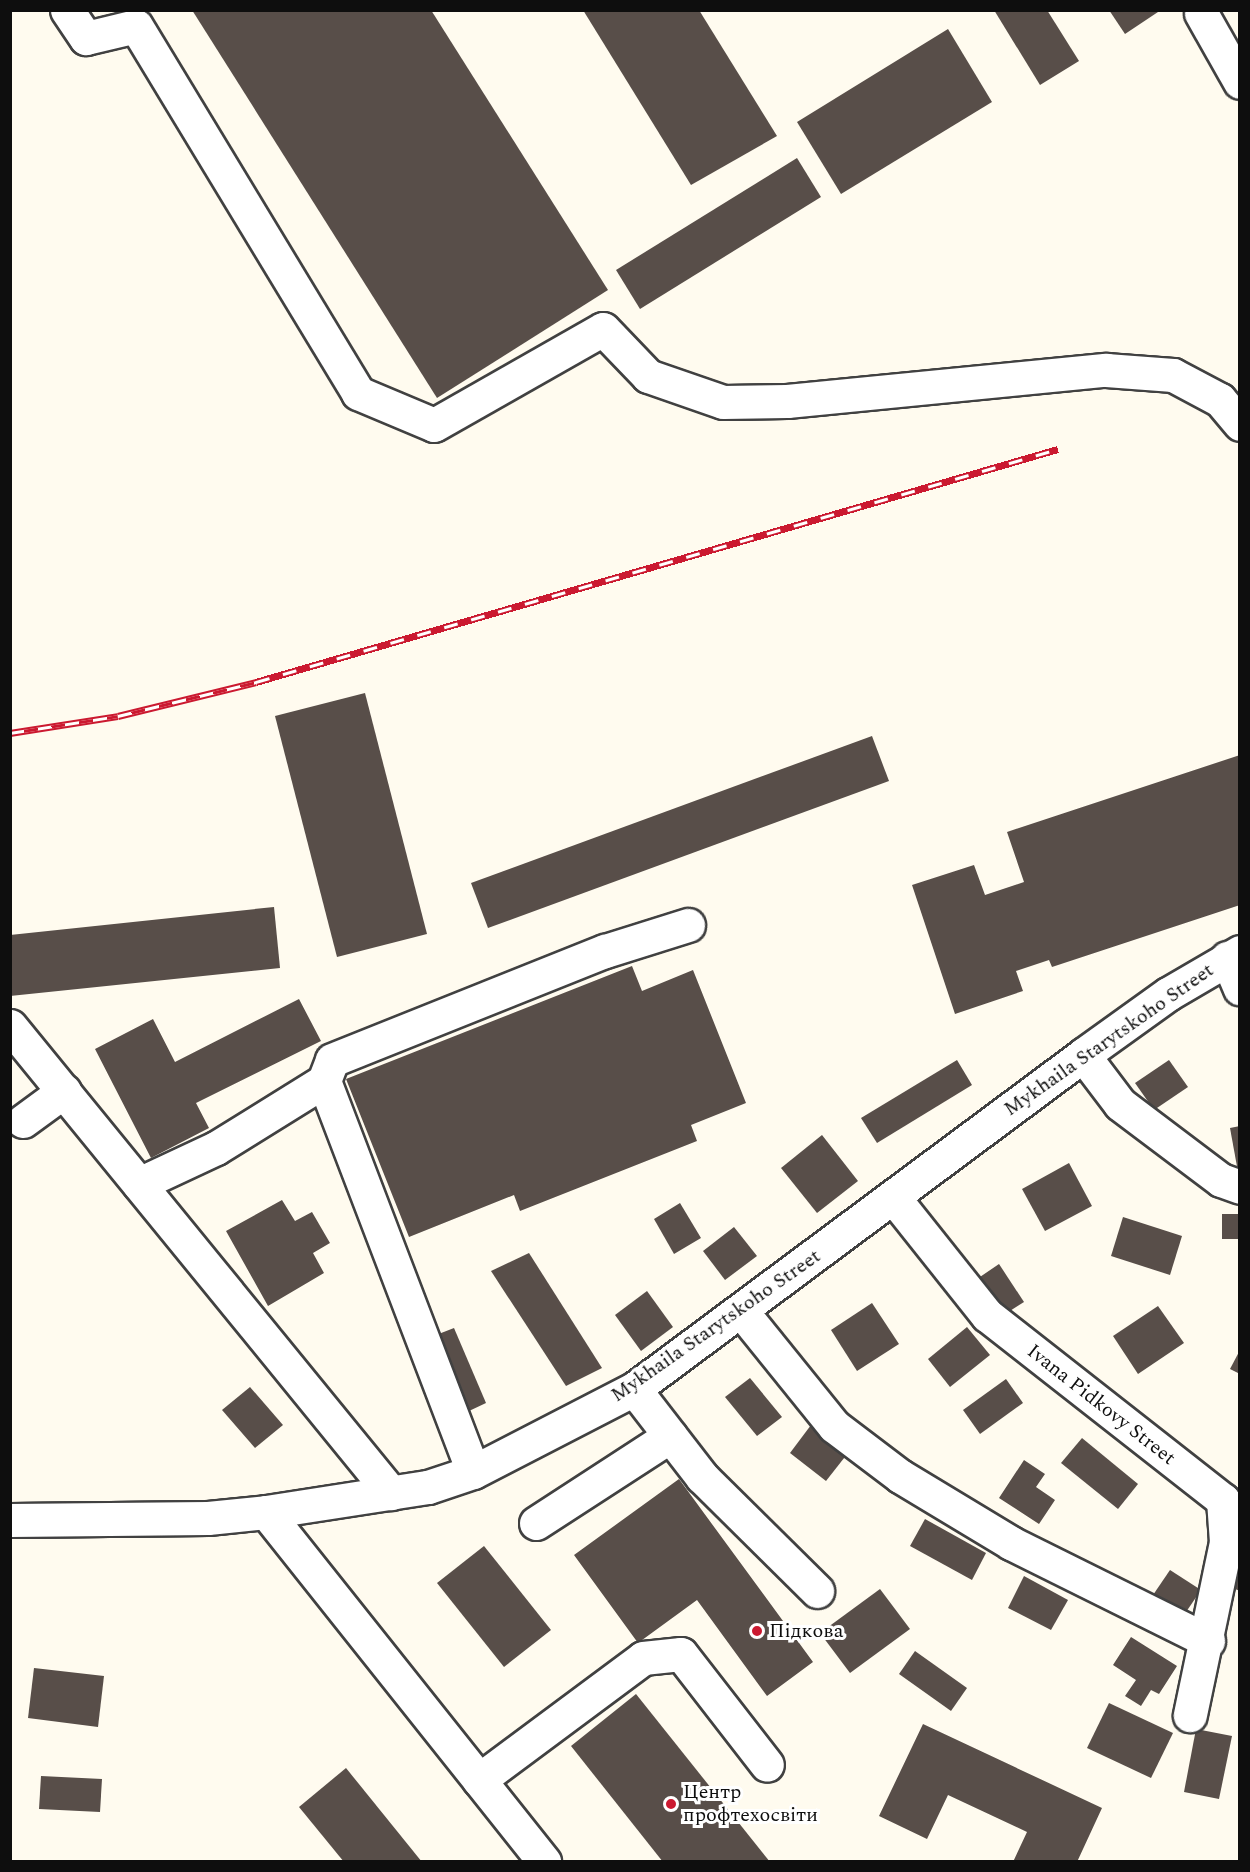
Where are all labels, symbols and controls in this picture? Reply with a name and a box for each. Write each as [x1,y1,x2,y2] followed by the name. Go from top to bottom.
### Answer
[1000,958,1218,1122] street label: Mykhaila Starytskoho Street
[607,1244,825,1408] street label: Mykhaila Starytskoho Street
[1022,1340,1180,1470] street label: Ivana Pidkovy Street
[769,1619,844,1643] place label: Підкова
[750,1624,764,1638] marker: Підкова
[683,1780,818,1827] place label: Центр профтехосвіти
[664,1797,678,1811] marker: Центр профтехосвіти

